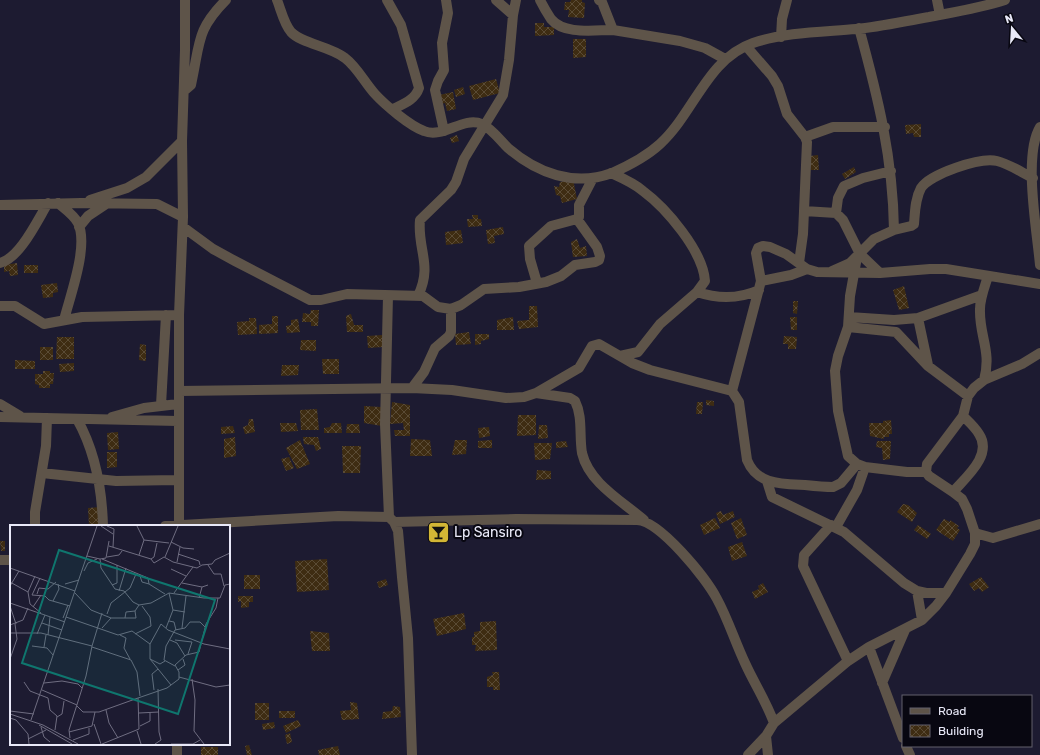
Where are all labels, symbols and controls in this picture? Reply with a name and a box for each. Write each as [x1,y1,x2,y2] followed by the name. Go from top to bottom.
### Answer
[992,8,1032,48] north arrow
[1003,12,1015,26] text: N
[425,519,451,545] bar icon: Lp Sansiro
[454,524,522,541] place label: Lp Sansiro
[10,525,230,745] inset map
[902,695,1032,747] legend
[938,704,966,718] text: Road
[938,724,984,738] text: Building

